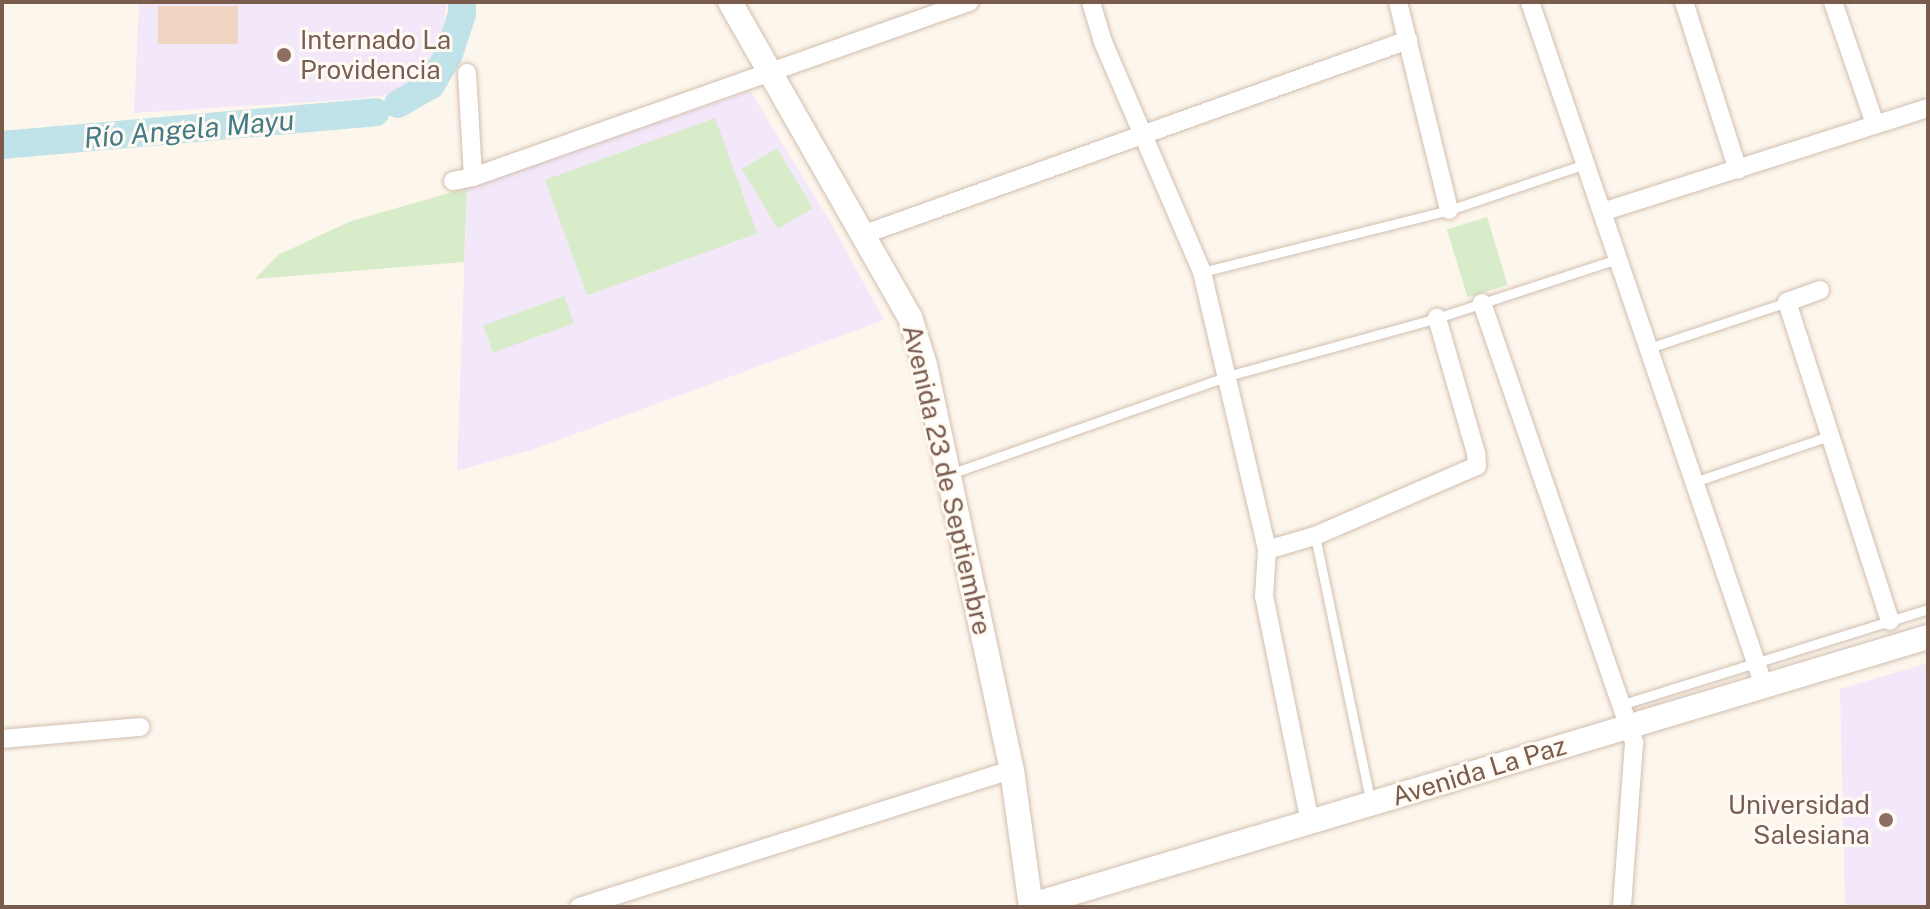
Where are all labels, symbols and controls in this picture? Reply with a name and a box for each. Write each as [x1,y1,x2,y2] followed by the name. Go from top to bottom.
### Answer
[300,24,451,86] place label: Internado La Providencia
[275,46,293,64] marker: Internado La Providencia
[82,103,296,155] water label: Río Angela Mayu
[896,322,998,638] street label: Avenida 23 de Septiembre
[1388,730,1570,812] street label: Avenida La Paz
[1728,789,1870,850] place label: Universidad Salesiana
[1877,811,1895,829] marker: Universidad Salesiana

